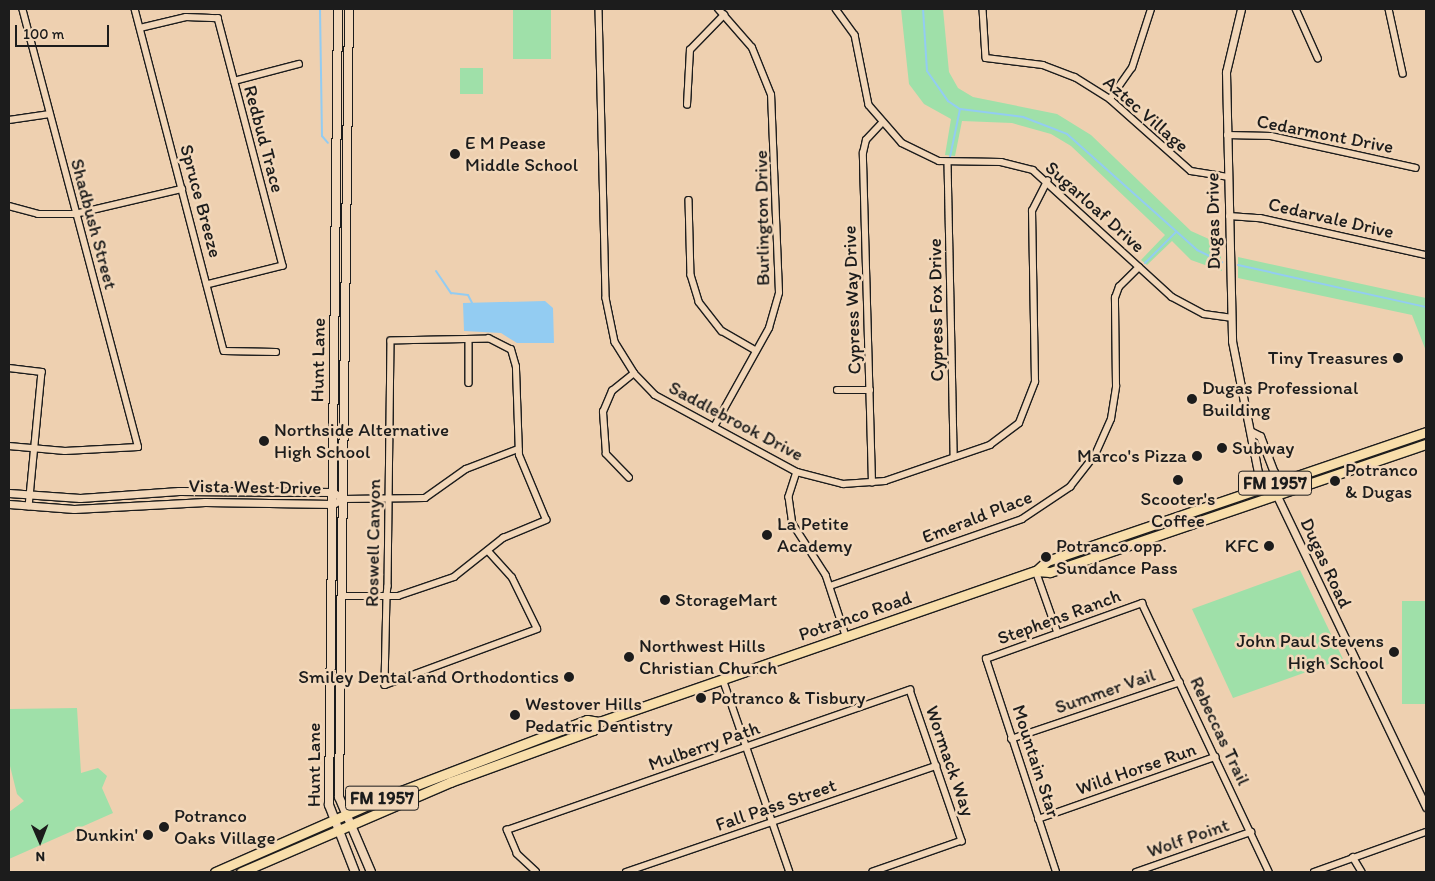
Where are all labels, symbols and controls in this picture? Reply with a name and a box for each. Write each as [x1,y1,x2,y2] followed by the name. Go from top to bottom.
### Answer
[18,15,111,47] scale bar
[23,25,64,43] text: 100 m
[1099,71,1193,157] street label: Aztec Village
[239,83,289,195] street label: Redbud Trace
[1255,110,1395,158] street label: Cedarmont Drive
[465,132,578,176] place label: E M Pease Middle School
[175,142,227,260] street label: Spruce Breeze
[449,148,461,160] marker: E M Pease Middle School
[749,150,775,286] street label: Burlington Drive
[66,156,122,292] street label: Shadbush Street
[1040,156,1150,258] street label: Sugarloaf Drive
[1201,172,1225,270] street label: Dugas Drive
[1266,192,1396,244] street label: Cedarvale Drive
[838,225,866,375] street label: Cypress Way Drive
[923,238,949,382] street label: Cypress Fox Drive
[306,317,330,403] street label: Hunt Lane
[1269,347,1388,369] place label: Tiny Treasures
[1392,352,1404,364] marker: Tiny Treasures
[665,376,807,466] street label: Saddlebrook Drive
[1202,377,1358,421] place label: Dugas Professional Building
[1186,393,1198,405] marker: Dugas Professional Building
[274,419,449,463] place label: Northside Alternative High School
[258,435,270,447] marker: Northside Alternative High School
[1232,437,1294,459] place label: Subway
[1216,442,1228,454] marker: Subway
[1077,445,1187,467] place label: Marco's Pizza
[1191,450,1203,462] marker: Marco's Pizza
[1345,459,1418,503] place label: Potranco & Dugas
[1238,468,1312,498] road number: FM 1957
[189,474,321,500] street label: Vista West Drive
[1172,474,1184,486] marker: Scooter's Coffee
[1329,475,1341,487] marker: Potranco & Dugas
[360,478,386,608] street label: Roswell Canyon
[919,486,1035,548] street label: Emerald Place
[1141,488,1215,532] place label: Scooter's Coffee
[777,513,852,557] place label: La Petite Academy
[1295,515,1357,611] street label: Dugas Road
[761,529,773,541] marker: La Petite Academy
[1056,535,1178,579] place label: Potranco opp. Sundance Pass
[1225,535,1259,557] place label: KFC
[1263,540,1275,552] marker: KFC
[1040,551,1052,563] marker: Potranco opp. Sundance Pass
[994,584,1124,650] street label: Stephens Ranch
[795,586,915,646] street label: Potranco Road
[675,589,777,611] place label: StorageMart
[659,594,671,606] marker: StorageMart
[1237,630,1384,674] place label: John Paul Stevens High School
[639,635,778,679] place label: Northwest Hills Christian Church
[1388,646,1400,658] marker: John Paul Stevens High School
[623,651,635,663] marker: Northwest Hills Christian Church
[1052,663,1158,719] street label: Summer Vail
[298,666,559,688] place label: Smiley Dental and Orthodontics
[563,671,575,683] marker: Smiley Dental and Orthodontics
[1185,673,1255,789] street label: Rebeccas Trail
[711,687,865,709] place label: Potranco & Tisbury
[695,692,707,704] marker: Potranco & Tisbury
[525,693,673,737] place label: Westover Hills Pedatric Dentistry
[1007,702,1065,820] street label: Mountain Star
[921,703,979,819] street label: Wormack Way
[509,709,521,721] marker: Westover Hills Pedatric Dentistry
[646,717,762,775] street label: Mulberry Path
[303,722,325,808] street label: Hunt Lane
[1073,738,1199,800] street label: Wild Horse Run
[713,774,839,836] street label: Fall Pass Street
[344,782,420,814] road number: FM 1957
[174,805,275,849] place label: Potranco Oaks Village
[1144,813,1232,863] street label: Wolf Point
[15,816,65,866] north arrow
[158,821,170,833] marker: Potranco Oaks Village
[75,824,138,846] place label: Dunkin'
[142,829,154,841] marker: Dunkin'
[35,848,45,865] text: N

